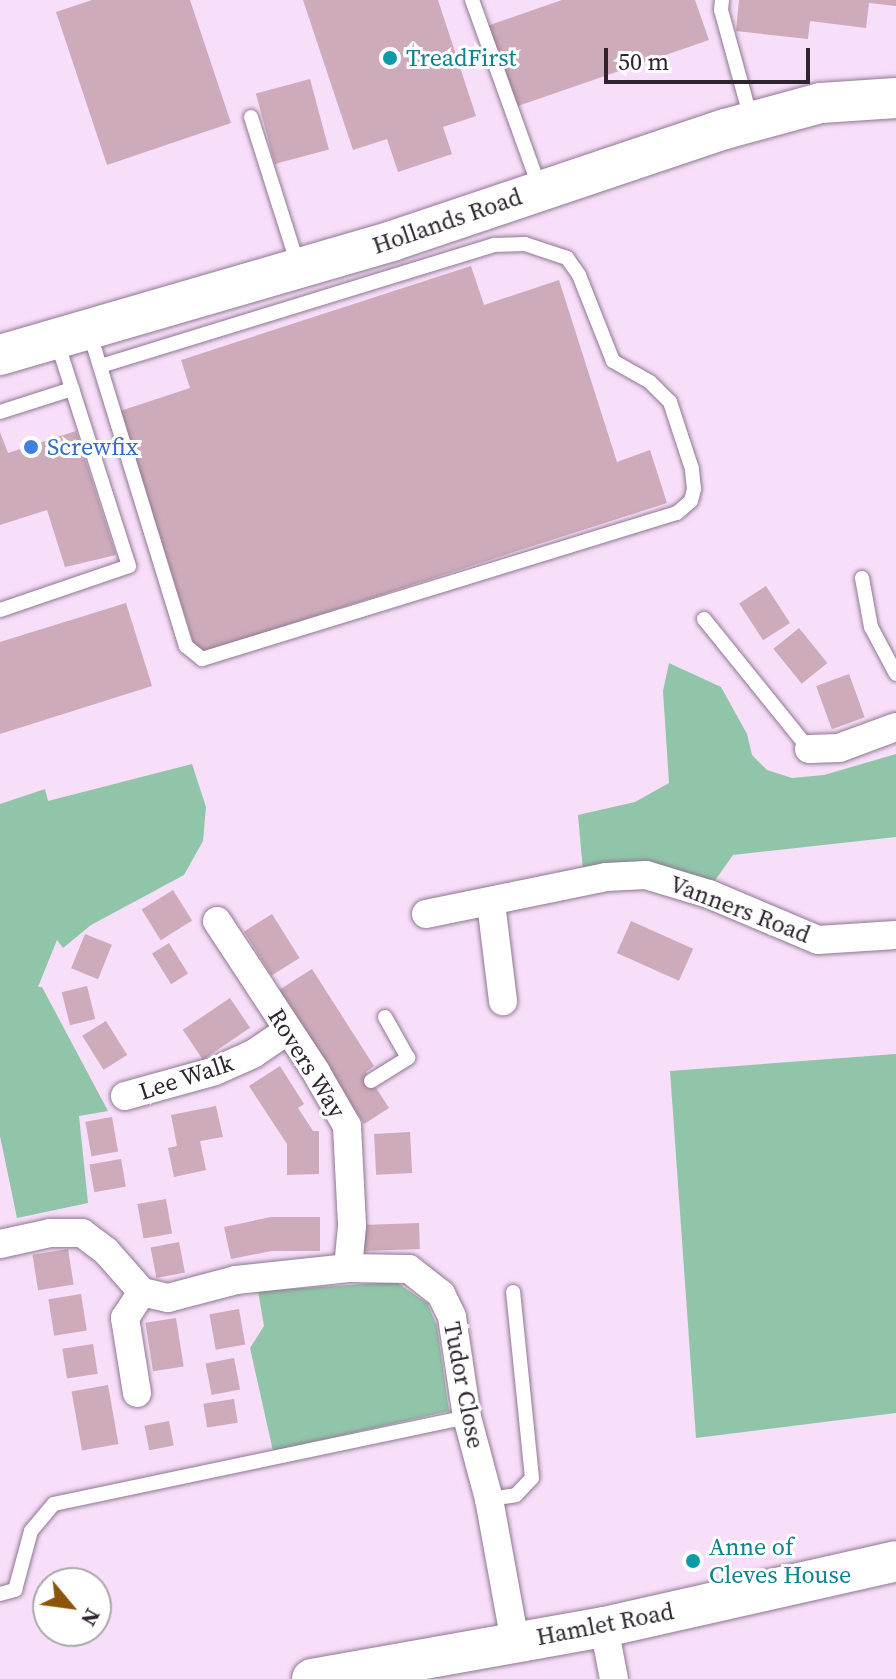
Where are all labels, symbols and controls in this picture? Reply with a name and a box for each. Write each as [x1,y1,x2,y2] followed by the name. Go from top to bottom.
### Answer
[608,32,814,82] scale bar
[406,44,516,72] place label: TreadFirst
[618,45,669,78] text: 50 m
[381,49,399,67] marker: TreadFirst
[369,182,525,260] street label: Hollands Road
[47,433,138,461] place label: Screwfix
[22,438,40,456] marker: Screwfix
[666,869,814,949] street label: Vanners Road
[262,1003,352,1123] street label: Rovers Way
[135,1048,237,1106] street label: Lee Walk
[438,1319,490,1451] street label: Tudor Close
[709,1533,851,1589] place label: Anne of Cleves House
[684,1552,702,1570] marker: Anne of Cleves House
[32,1567,112,1647] north arrow
[534,1597,676,1651] street label: Hamlet Road
[74,1603,108,1632] text: N

